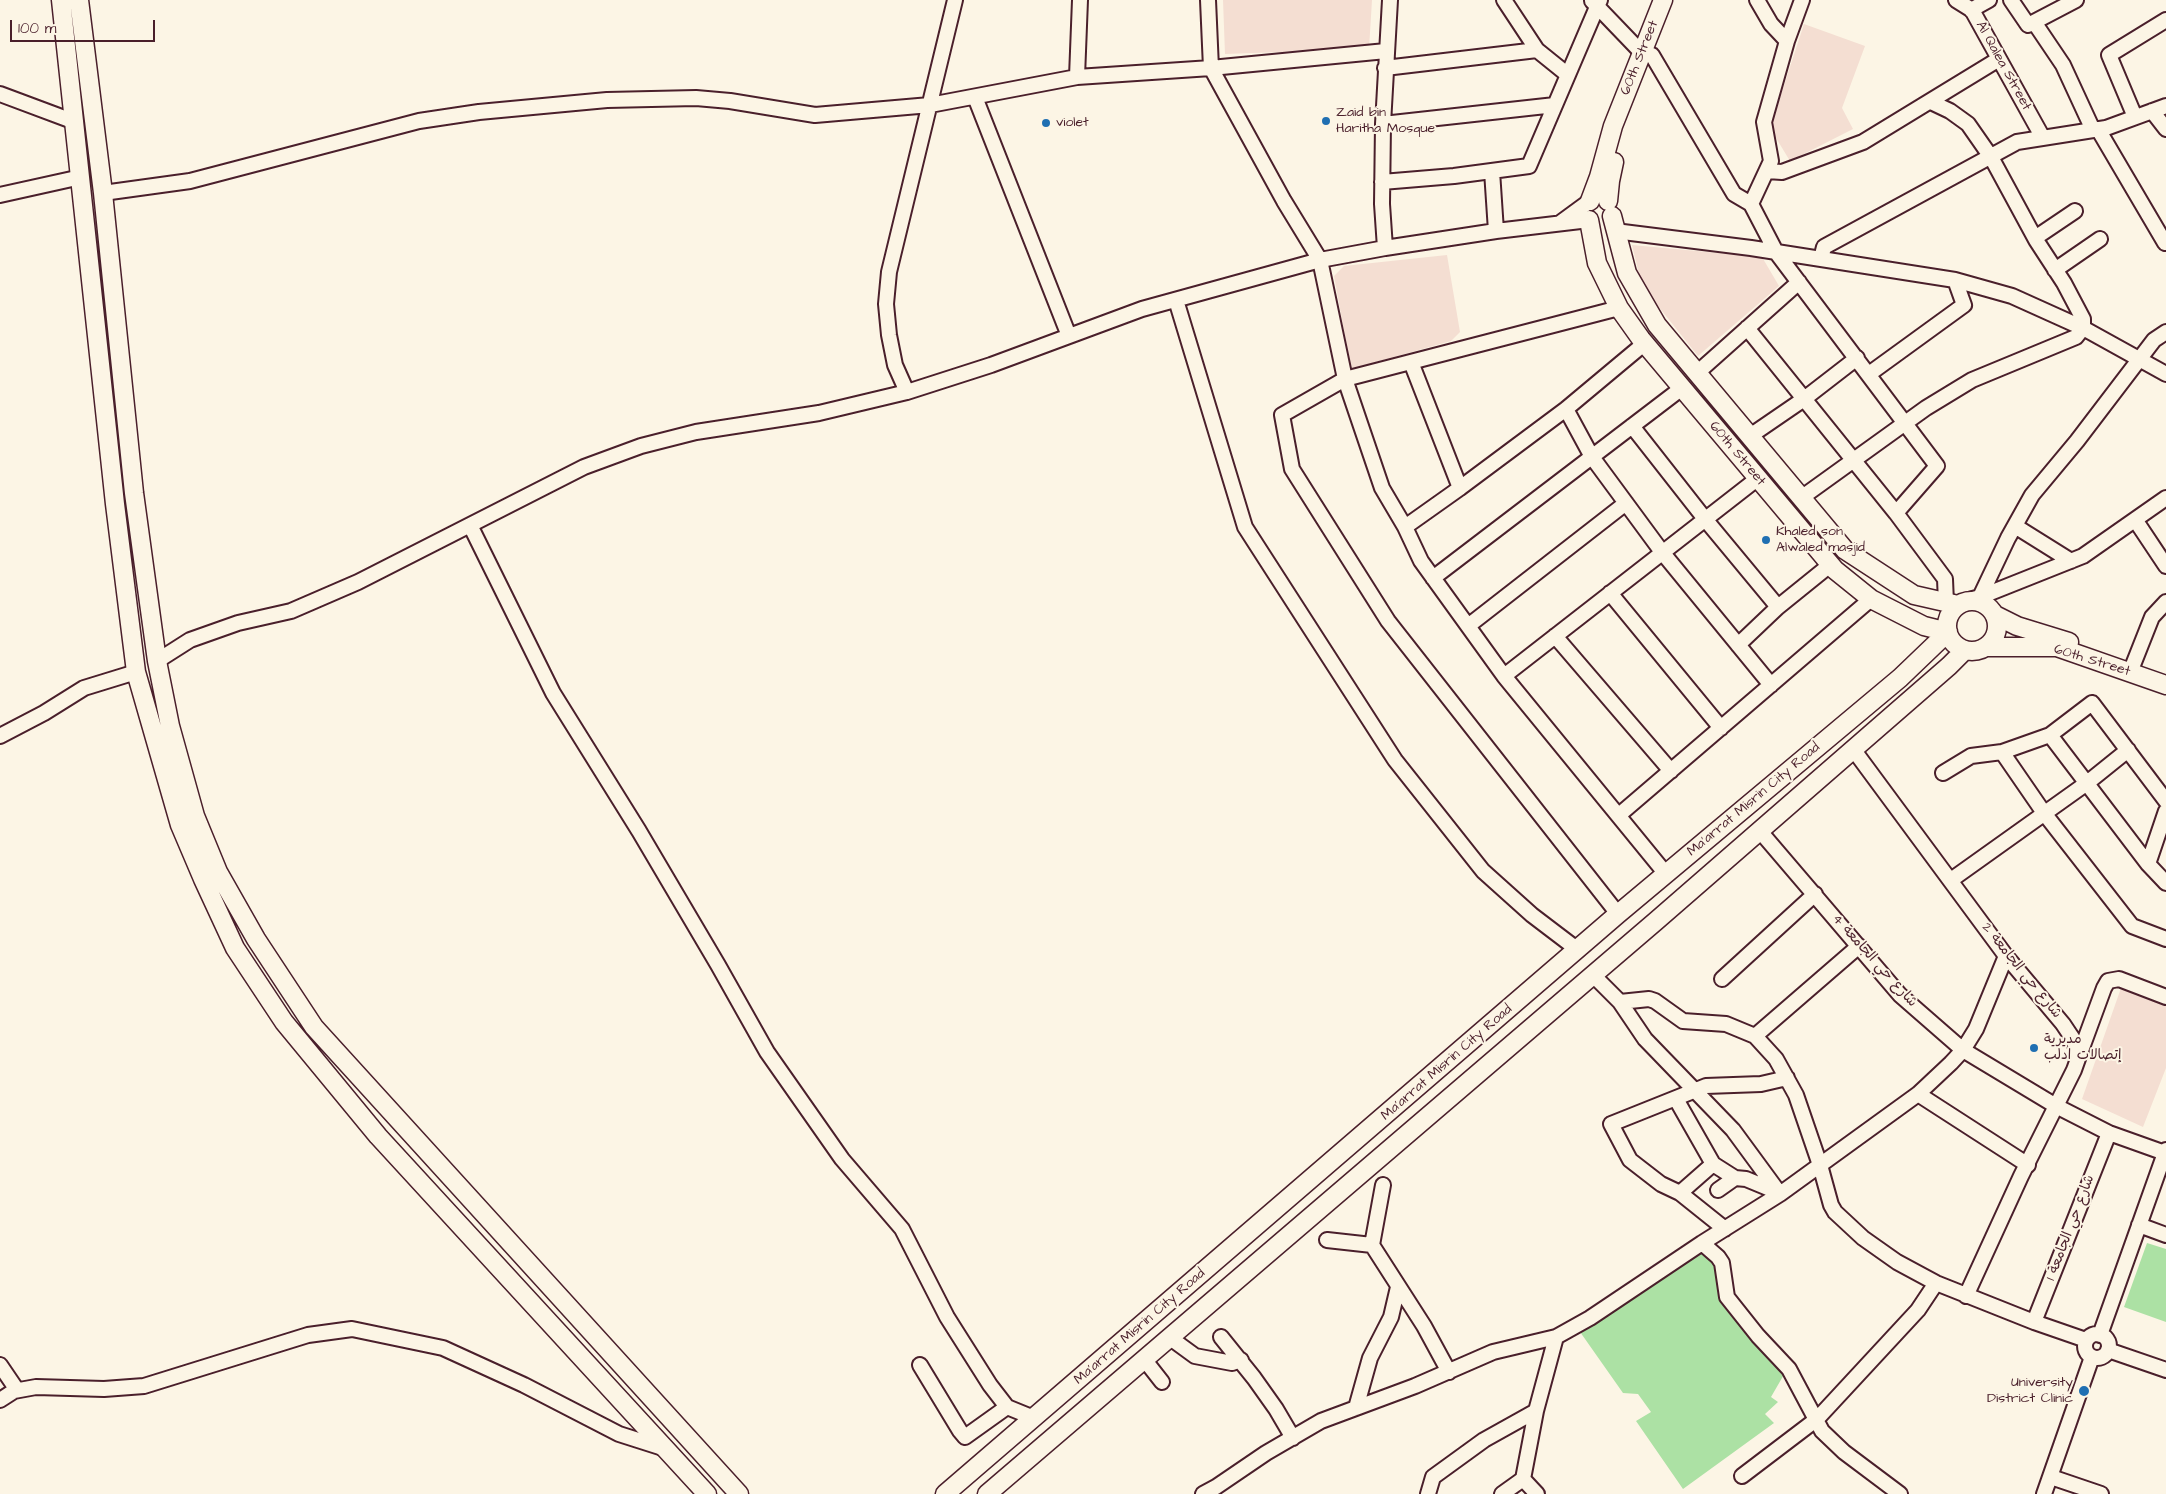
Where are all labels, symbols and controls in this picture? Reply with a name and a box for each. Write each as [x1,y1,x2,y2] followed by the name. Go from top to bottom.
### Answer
[12,10,158,42] scale bar
[18,18,57,39] text: 100 m
[1617,18,1663,98] street label: 60th Street
[1972,18,2034,114] street label: Al Qalea Street
[1336,105,1435,138] place label: Zaid bin Haritha Mosque
[1056,115,1089,131] place label: violet
[1320,115,1332,127] marker: Zaid bin Haritha Mosque
[1040,117,1052,129] marker: violet
[1705,418,1769,490] street label: 60th Street
[1776,524,1865,556] place label: Khaled son Alwaled masjid
[1760,534,1772,546] marker: Khaled son Alwaled masjid
[2052,641,2132,681] street label: 60th Street
[1684,739,1824,861] street label: Ma'arrat Misrin City Road
[1828,911,1920,1011] street label: شارع حي الجامعة 4
[1977,920,2065,1022] street label: شارع حي الجامعة 2
[1378,1001,1516,1125] street label: Ma'arrat Misrin City Road
[2044,1032,2121,1064] place label: مديرية إتصالات ادلب
[2028,1042,2040,1054] marker: مديرية إتصالات ادلب
[2043,1173,2099,1283] street label: شارع حي الجامعة 1
[1071,1265,1209,1389] street label: Ma'arrat Misrin City Road
[1987,1375,2073,1408] place label: University District Clinic
[2077,1384,2091,1398] marker: University District Clinic

